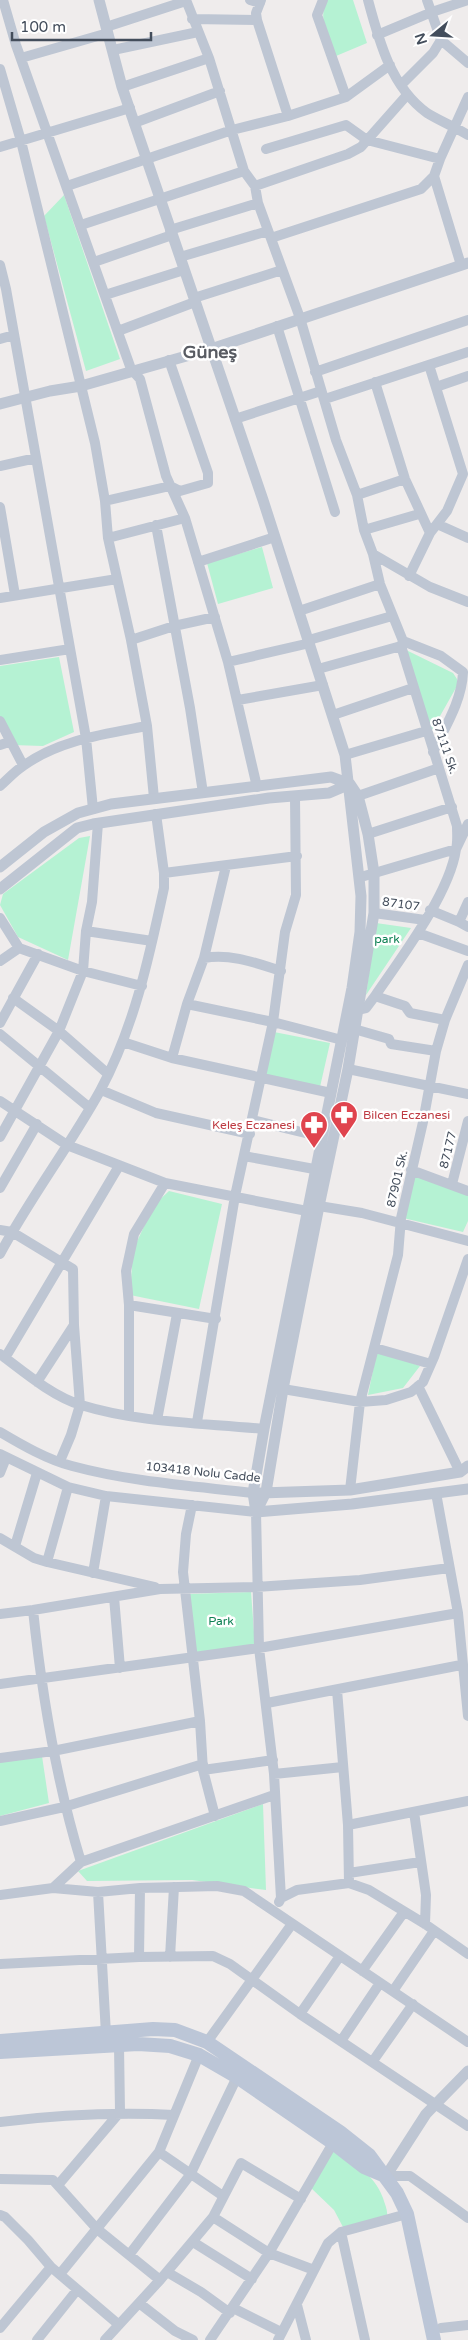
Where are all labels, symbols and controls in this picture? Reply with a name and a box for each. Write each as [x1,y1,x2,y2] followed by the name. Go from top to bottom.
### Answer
[12,10,151,42] scale bar
[408,10,458,60] north arrow
[20,18,66,36] text: 100 m
[411,31,431,47] text: N
[183,341,238,363] district label: Güneş
[429,716,461,776] street label: 87111 Sk.
[381,894,421,914] street label: 87107
[374,932,400,946] park label: park
[329,1100,359,1139] pharmacy icon: Bilcen Eczanesi
[363,1108,450,1122] place label: Bilcen Eczanesi
[299,1110,329,1149] pharmacy icon: Keleş Eczanesi
[212,1118,295,1132] place label: Keleş Eczanesi
[437,1130,459,1170] street label: 87177
[384,1149,410,1209] street label: 87901 Sk.
[145,1459,261,1485] street label: 103418 Nolu Cadde
[208,1614,234,1628] park label: Park

